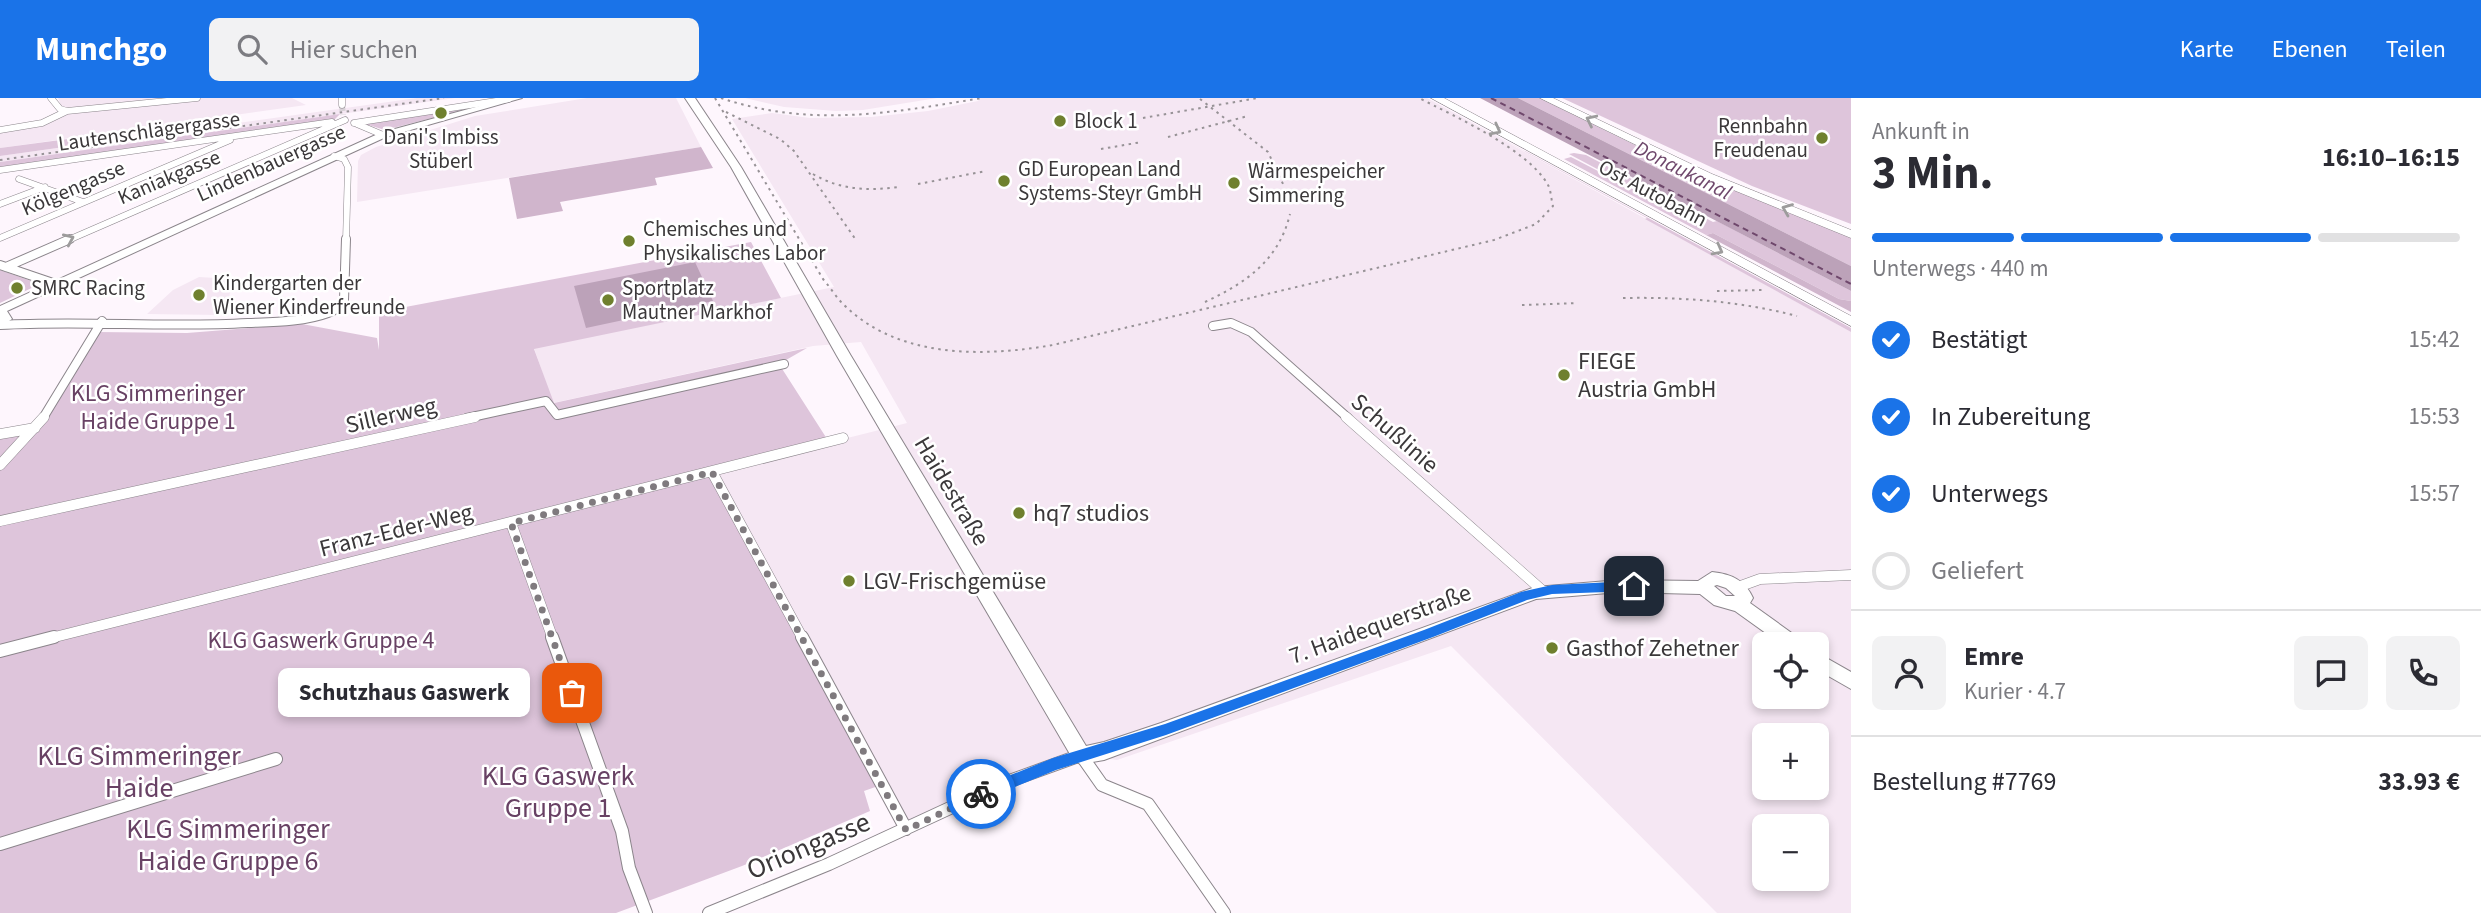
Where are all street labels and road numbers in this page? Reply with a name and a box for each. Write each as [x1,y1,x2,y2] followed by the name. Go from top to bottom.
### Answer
[56,103,242,159] street label: Lautenschlägergasse
[192,117,350,209] street label: Lindenbauergasse
[113,142,225,212] street label: Kaniakgasse
[1593,152,1713,234] street label: Ost Autobahn
[17,153,129,223] street label: Kölgengasse
[1343,385,1446,482] street label: Schußlinie
[342,388,440,443] street label: Sillerweg
[905,430,998,553] street label: Haidestraße
[316,495,476,566] street label: Franz-Eder-Weg
[1284,575,1476,674] street label: 7. Haidequerstraße
[740,802,876,890] street label: Oriongasse

